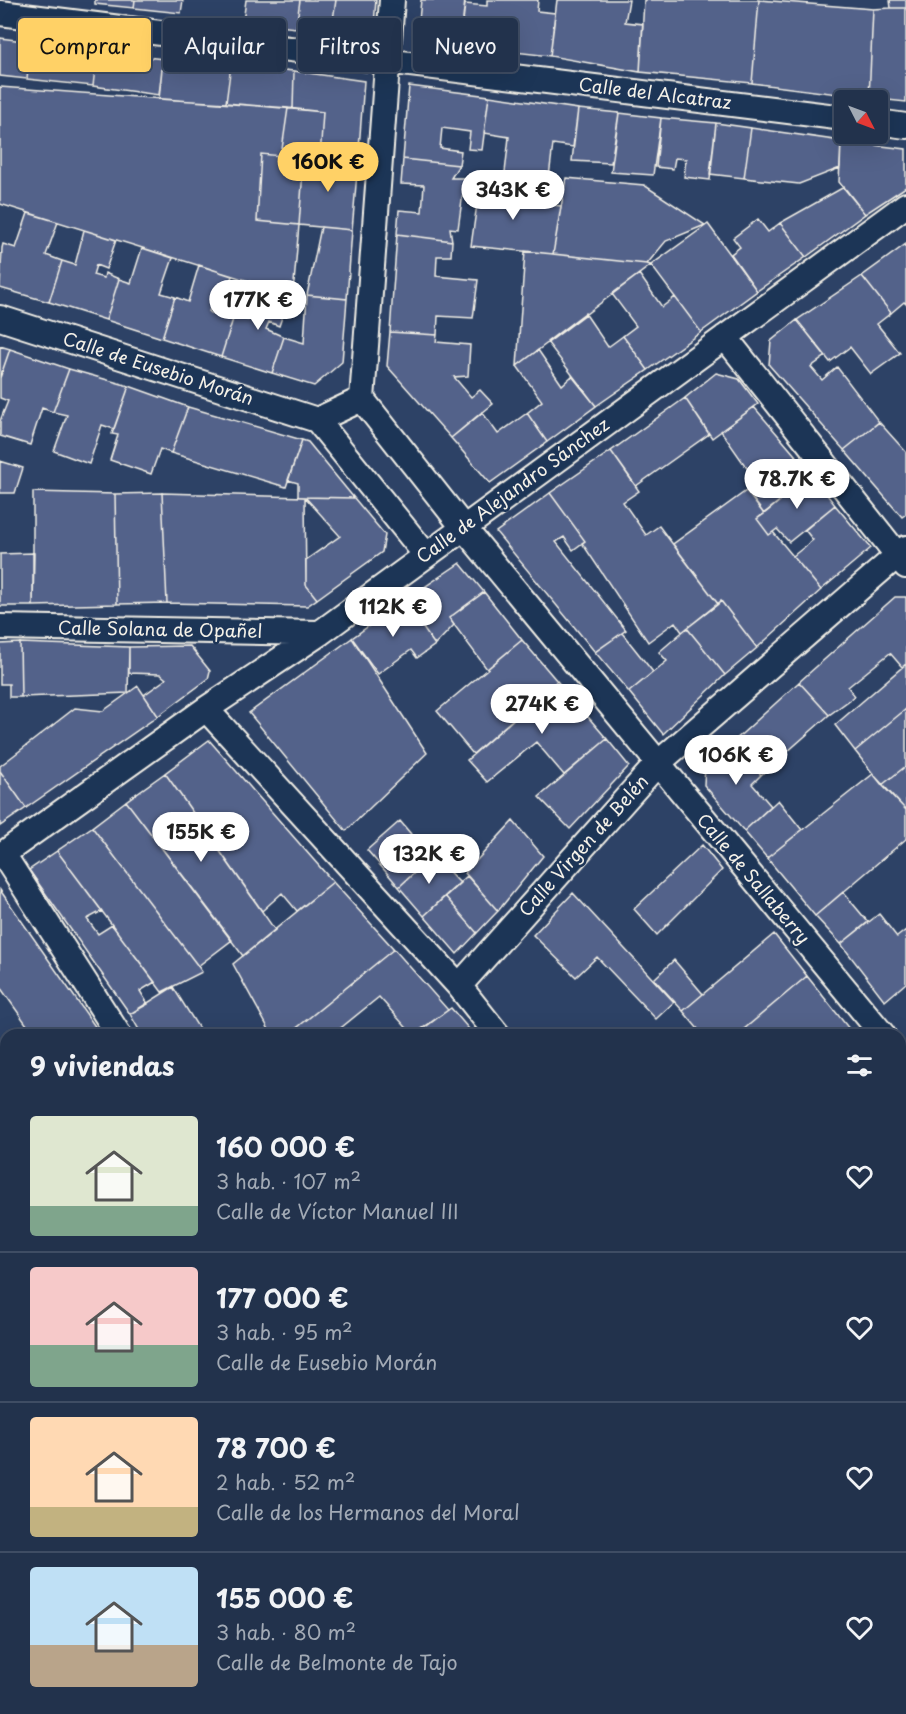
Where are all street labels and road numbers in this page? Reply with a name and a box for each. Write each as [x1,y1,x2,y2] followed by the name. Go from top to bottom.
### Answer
[577,70,734,115] street label: Calle del Alcatraz
[60,324,257,411] street label: Calle de Eusebio Morán
[410,410,614,569] street label: Calle de Alejandro Sánchez
[58,613,262,644] street label: Calle Solana de Opañel
[512,768,654,922] street label: Calle Virgen de Belén
[691,807,817,949] street label: Calle de Sallaberry

